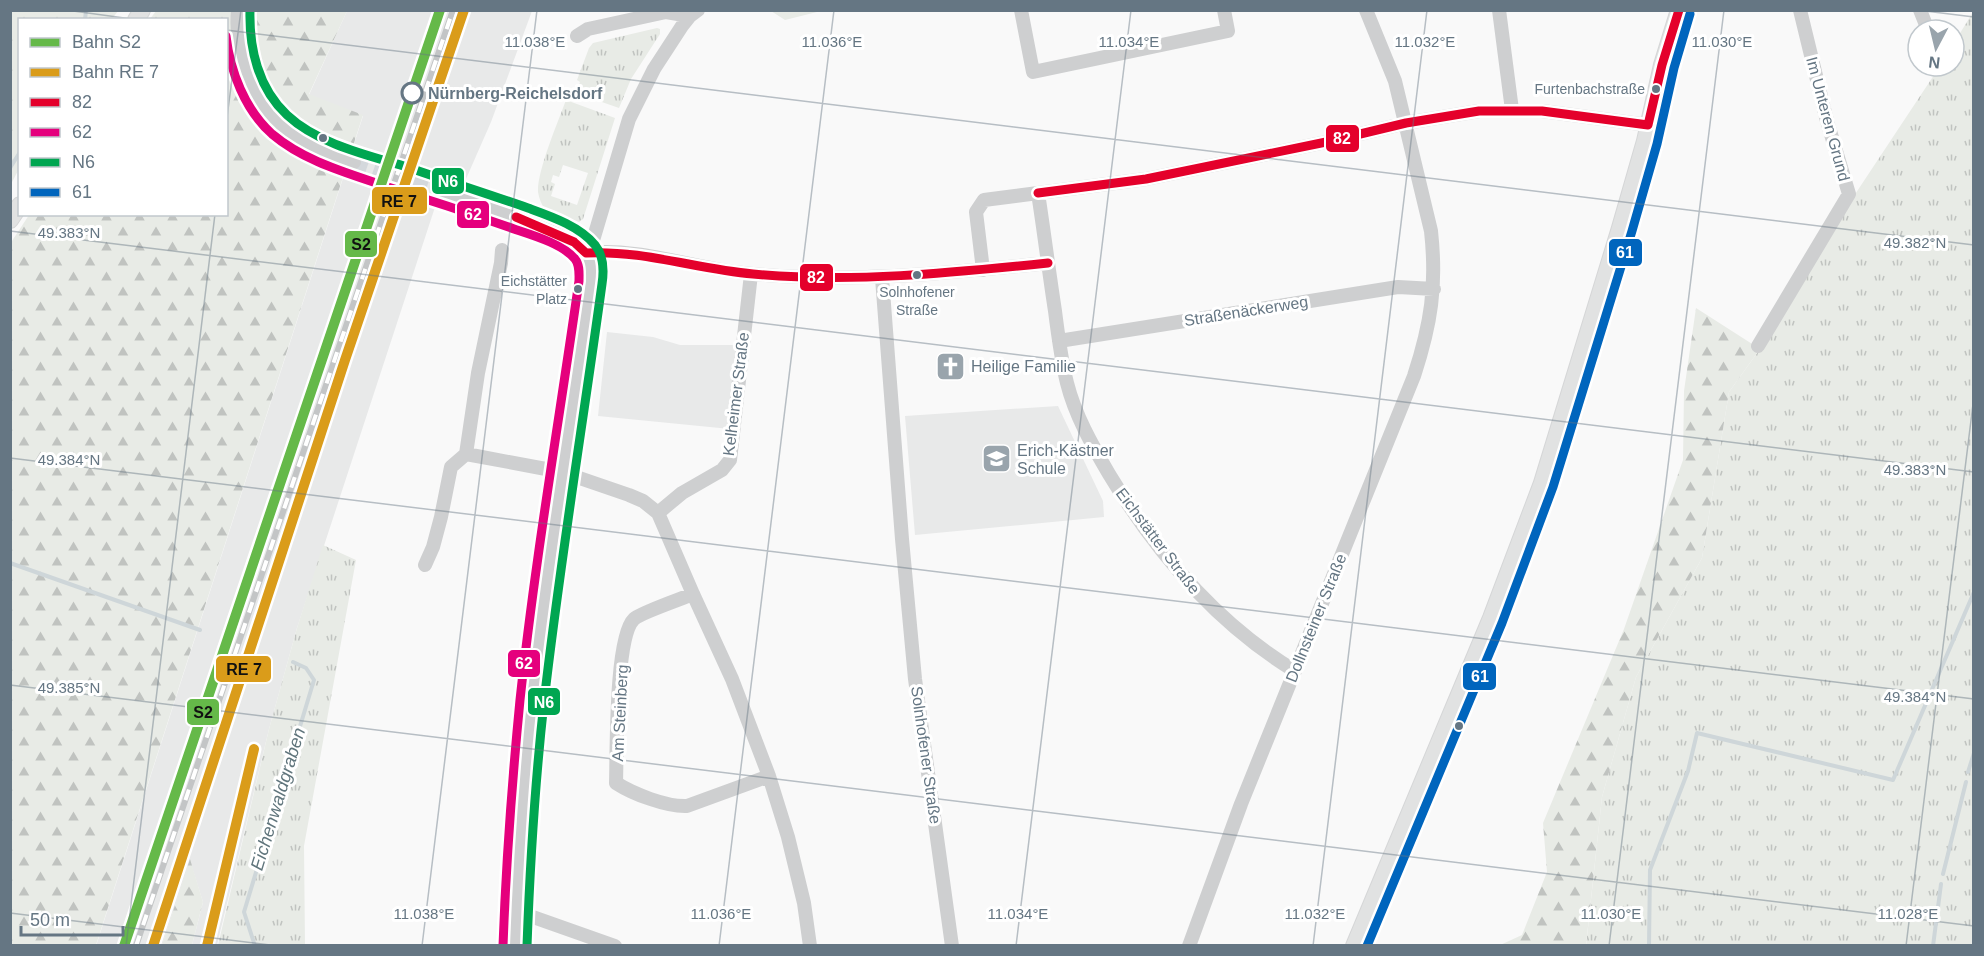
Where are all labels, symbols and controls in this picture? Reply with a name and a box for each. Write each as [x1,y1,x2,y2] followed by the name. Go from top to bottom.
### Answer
[18,18,228,216] legend
[1906,18,1966,78] north arrow
[72,32,141,52] text: Bahn S2
[505,33,565,50] text: 11.038°E
[802,33,862,50] text: 11.036°E
[1099,33,1159,50] text: 11.034°E
[1395,33,1455,50] text: 11.032°E
[1692,33,1752,50] text: 11.030°E
[1927,53,1941,72] text: N
[1803,55,1853,183] street label: Im Unteren Grund
[72,62,159,82] text: Bahn RE 7
[1535,81,1645,97] place label: Furtenbachstraße
[401,82,423,104] marker: Nürnberg-Reichelsdorf
[1650,83,1662,95] marker: Furtenbachstraße
[428,85,603,102] place label: Nürnberg-Reichelsdorf
[72,92,92,112] text: 82
[72,122,92,142] text: 62
[1325,124,1360,153] line badge: 82
[1333,130,1351,147] text: 82
[317,132,329,144] unlabelled marker
[72,152,95,172] text: N6
[431,167,465,195] line badge: N6
[438,173,458,190] text: N6
[72,182,92,202] text: 61
[371,186,428,215] line badge: RE 7
[381,193,417,210] text: RE 7
[456,200,490,229] line badge: 62
[464,206,482,223] text: 62
[38,224,100,241] text: 49.383°N
[344,230,378,258] line badge: S2
[1884,234,1946,251] text: 49.382°N
[351,236,371,253] text: S2
[1608,238,1643,267] line badge: 61
[1616,244,1634,261] text: 61
[799,263,834,292] line badge: 82
[807,269,825,286] text: 82
[911,269,923,281] marker: Solnhofener Straße
[501,273,567,307] place label: Eichstätter Platz
[572,283,584,295] marker: Eichstätter Platz
[879,284,955,318] place label: Solnhofener Straße
[1183,293,1309,329] street label: Straßenäckerweg
[720,331,752,457] street label: Kelheimer Straße
[934,350,966,382] church icon: Heilige Familie
[971,358,1076,375] place label: Heilige Familie
[1017,442,1115,477] place label: Erich-Kästner Schule
[980,443,1012,475] school or university icon: Erich-Kästner Schule
[38,451,100,468] text: 49.384°N
[1884,461,1946,478] text: 49.383°N
[1113,485,1203,597] street label: Eichstätter Straße
[1282,551,1350,685] street label: Dollnsteiner Straße
[507,649,541,678] line badge: 62
[215,655,272,683] line badge: RE 7
[515,655,533,672] text: 62
[226,661,262,678] text: RE 7
[1462,662,1497,691] line badge: 61
[609,664,631,762] street label: Am Steinberg
[1471,668,1489,685] text: 61
[38,679,100,696] text: 49.385°N
[908,685,944,825] street label: Solnhofener Straße
[527,687,561,716] line badge: N6
[1884,688,1946,705] text: 49.384°N
[534,694,554,711] text: N6
[186,698,220,726] line badge: S2
[193,704,213,721] text: S2
[1453,720,1465,732] unlabelled marker
[247,725,309,873] water label: Eichenwaldgraben
[21,899,123,937] scale bar
[394,905,454,922] text: 11.038°E
[691,905,751,922] text: 11.036°E
[988,905,1048,922] text: 11.034°E
[1285,905,1345,922] text: 11.032°E
[1581,905,1641,922] text: 11.030°E
[1878,905,1938,922] text: 11.028°E
[30,910,70,930] text: 50 m

